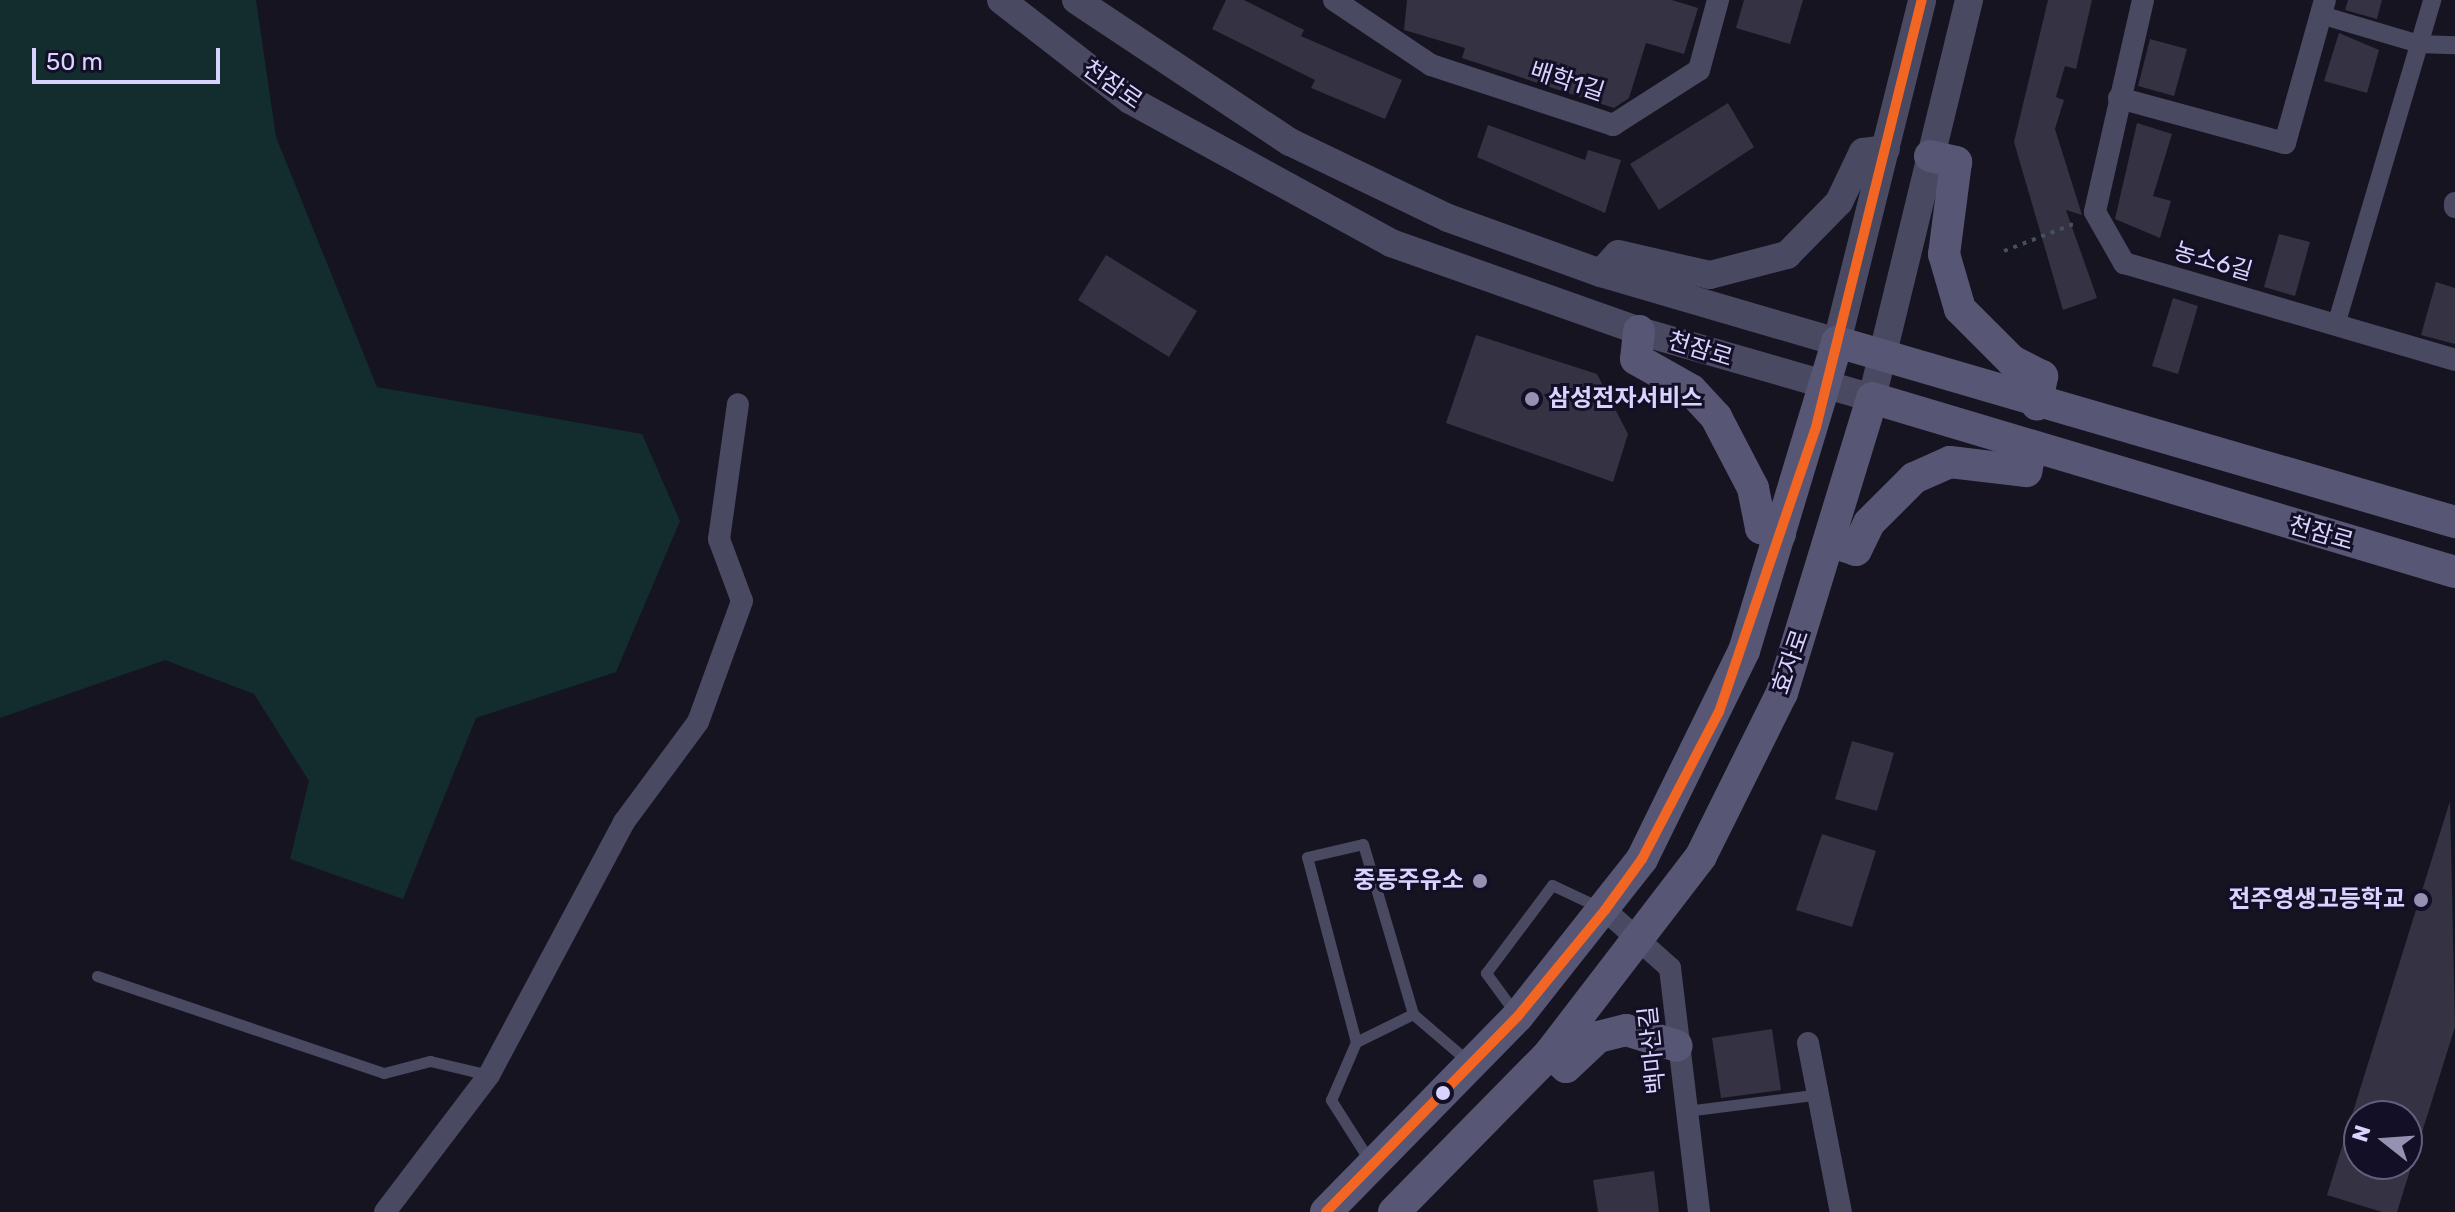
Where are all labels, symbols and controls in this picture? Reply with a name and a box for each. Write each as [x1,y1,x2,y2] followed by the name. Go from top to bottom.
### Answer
[36,32,224,82] scale bar
[46,48,103,76] text: 50 m
[1077,54,1147,116] street label: 천잠로
[1526,56,1608,108] street label: 배학1길
[2170,237,2256,287] street label: 농소6길
[1664,327,1736,373] street label: 천잠로
[1548,385,1703,413] place label: 삼성전자서비스
[1523,390,1541,408] marker: 삼성전자서비스
[2285,511,2357,557] street label: 천잠로
[1767,626,1815,698] street label: 효자로
[1354,867,1464,895] place label: 중동주유소
[1471,872,1489,890] marker: 중동주유소
[2228,886,2405,914] place label: 전주영생고등학교
[2412,891,2430,909] marker: 전주영생고등학교
[1634,1005,1672,1095] street label: 백마산길
[1435,1085,1451,1101] unlabelled marker
[2343,1100,2423,1180] north arrow
[2346,1122,2377,1145] text: N

